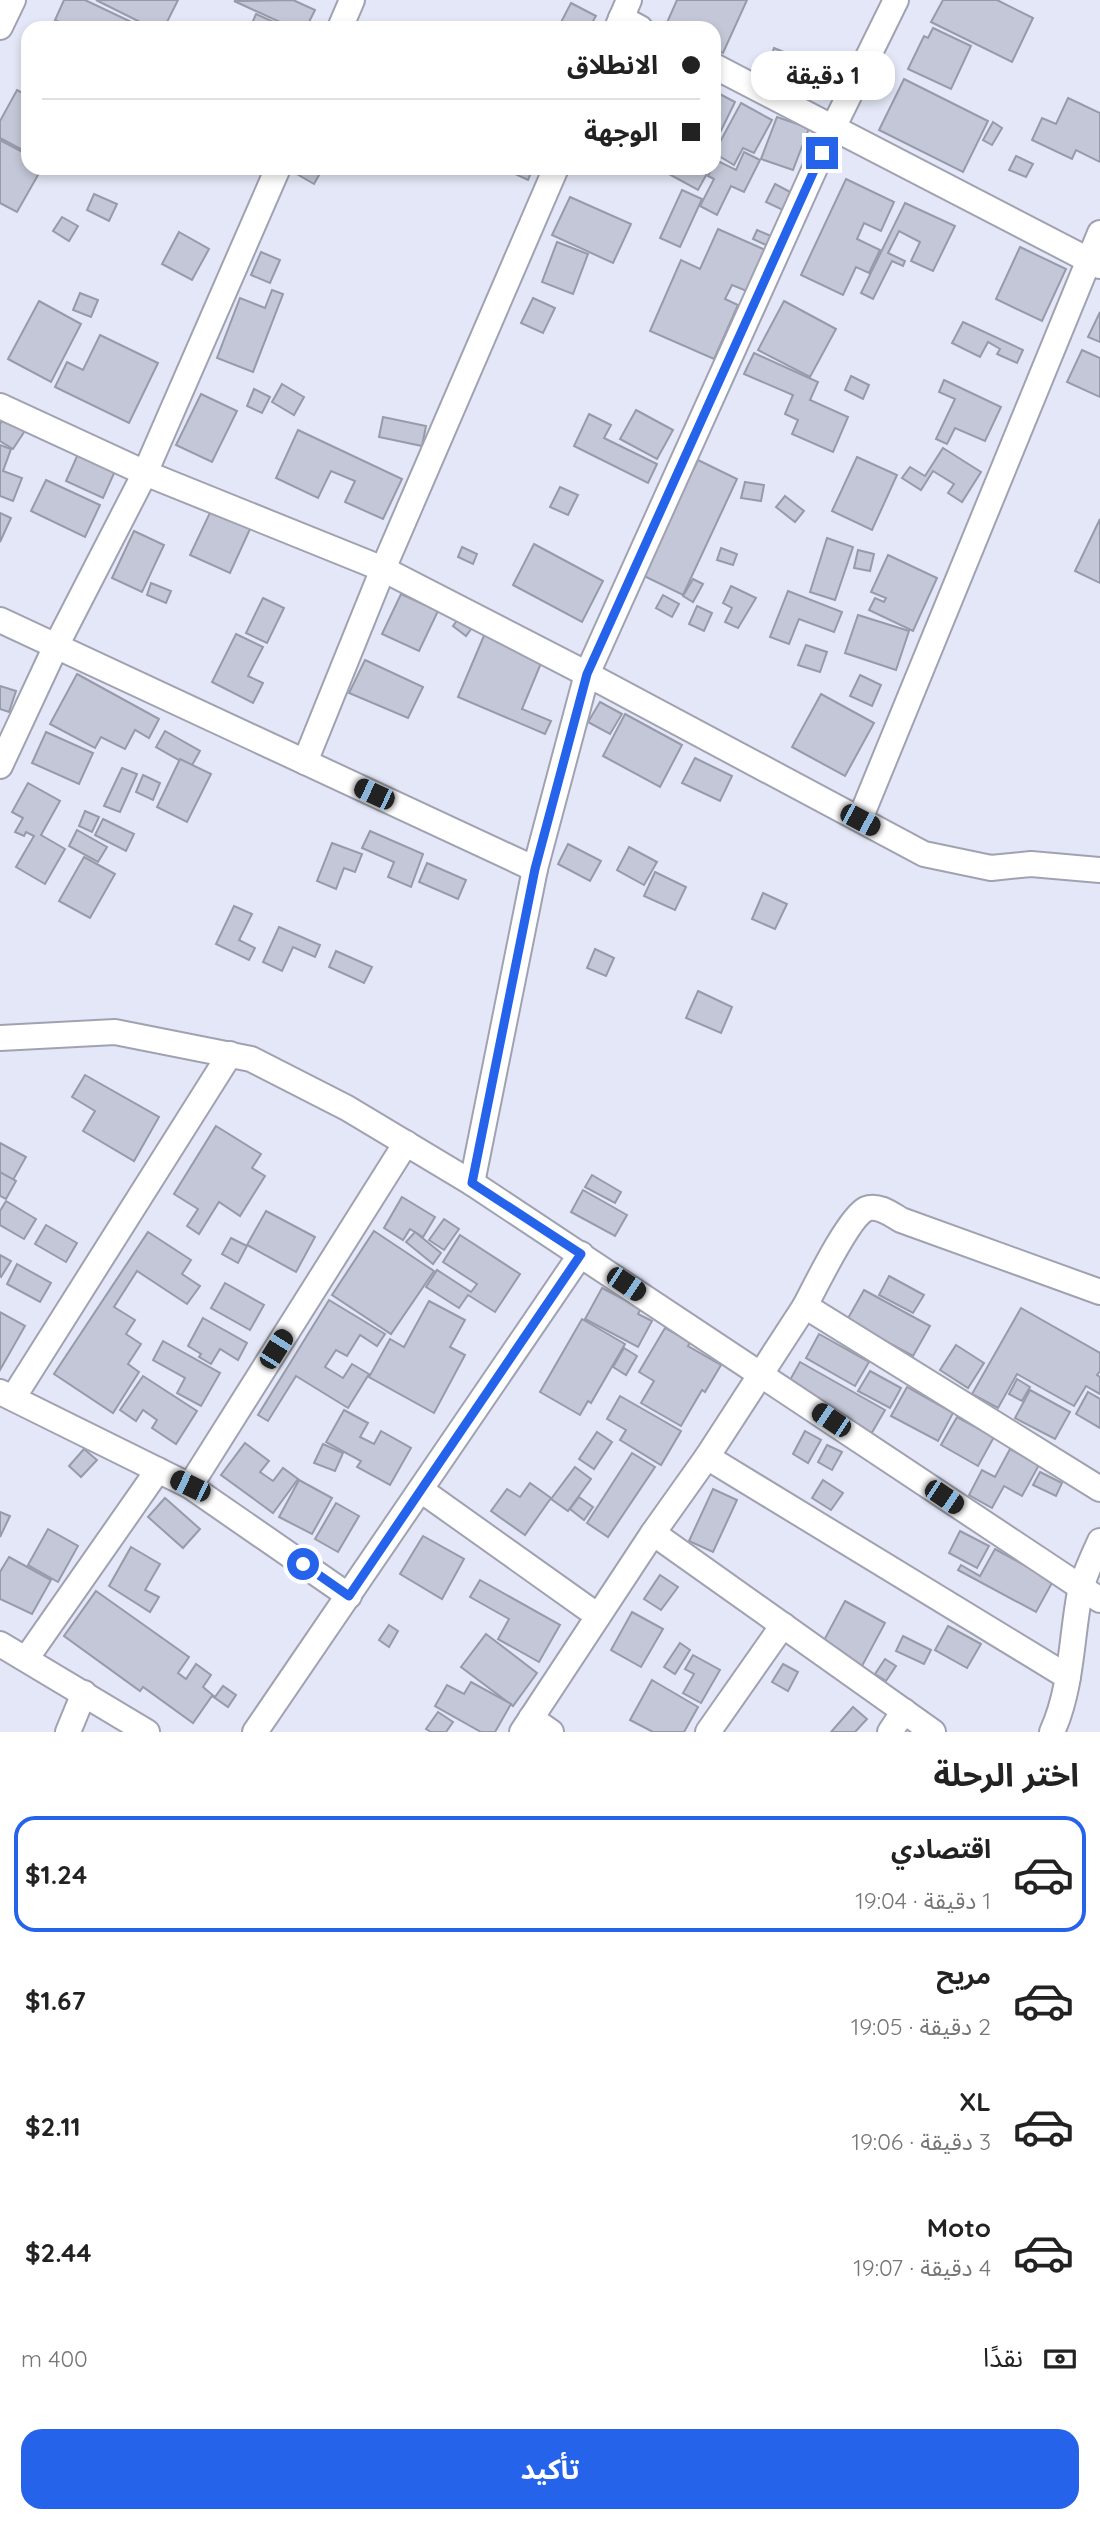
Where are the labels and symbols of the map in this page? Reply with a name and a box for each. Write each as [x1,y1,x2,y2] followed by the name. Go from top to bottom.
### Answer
[750,52,894,100] callout: 1 دقيقة
[806,137,838,169] route end
[351,776,398,812] car
[837,801,884,839] car
[603,1264,650,1304] car
[256,1326,297,1372] car
[808,1400,855,1440] car
[167,1467,214,1505] car
[921,1477,968,1517] car
[287,1548,319,1580] route start

